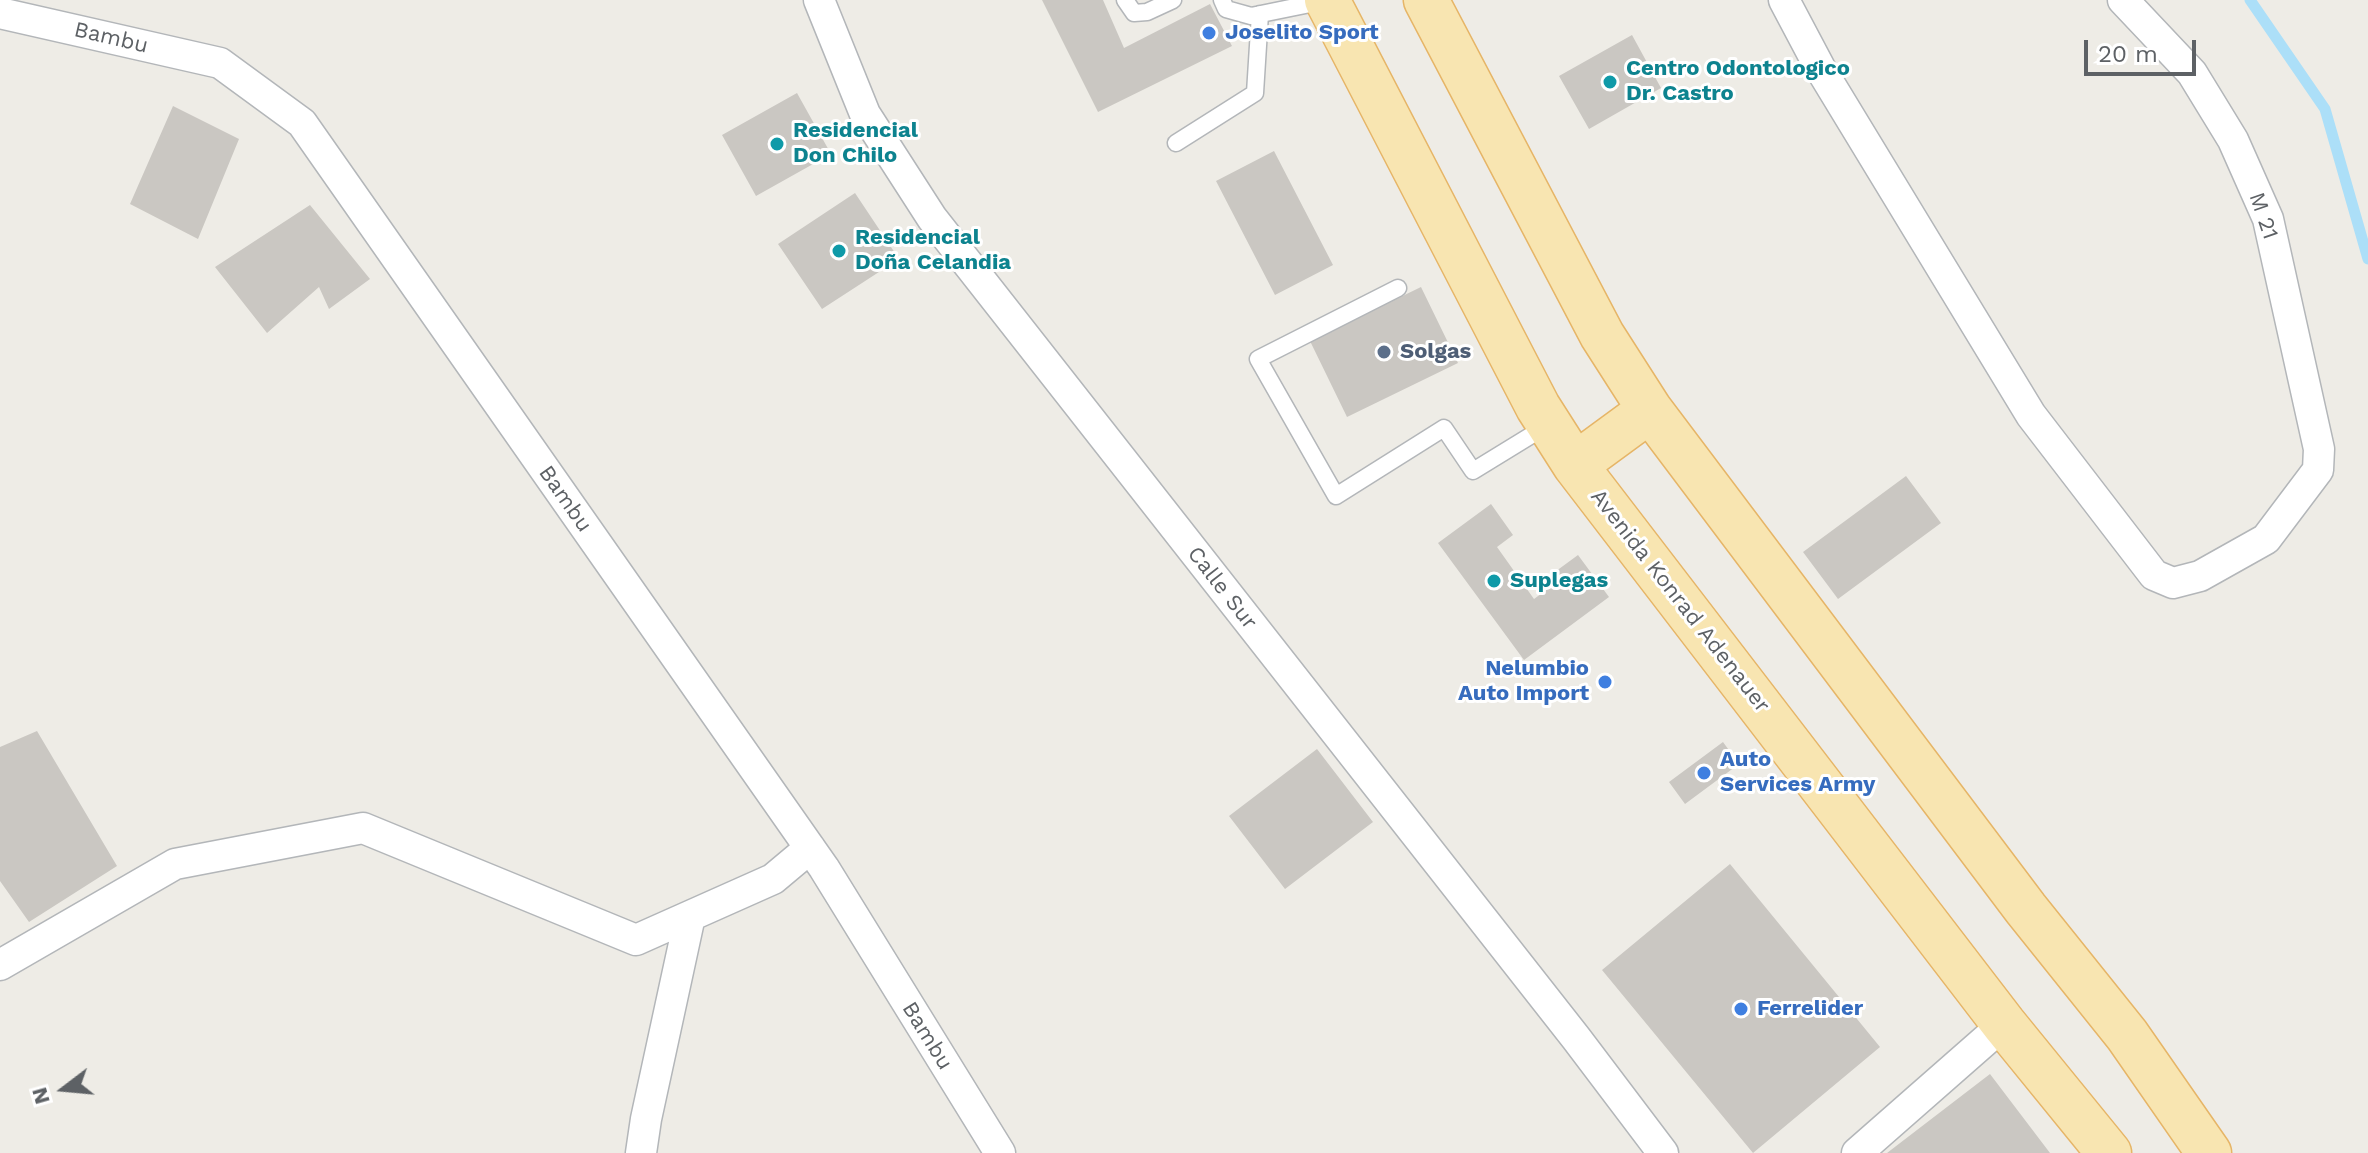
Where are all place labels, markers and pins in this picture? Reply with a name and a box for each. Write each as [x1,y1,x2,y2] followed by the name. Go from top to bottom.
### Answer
[1225,20,1379,46] place label: Joselito Sport
[1200,24,1218,42] marker: Joselito Sport
[1626,56,1850,108] place label: Centro Odontologico Dr. Castro
[1601,73,1619,91] marker: Centro Odontologico Dr. Castro
[793,118,918,170] place label: Residencial Don Chilo
[768,135,786,153] marker: Residencial Don Chilo
[855,225,1011,276] place label: Residencial Doña Celandia
[830,242,848,260] marker: Residencial Doña Celandia
[1400,339,1471,365] place label: Solgas
[1375,343,1393,361] marker: Solgas
[1510,568,1608,594] place label: Suplegas
[1485,572,1503,590] marker: Suplegas
[1458,656,1589,708] place label: Nelumbio Auto Import
[1596,673,1614,691] marker: Nelumbio Auto Import
[1720,747,1875,798] place label: Auto Services Army
[1695,764,1713,782] marker: Auto Services Army
[1757,996,1863,1022] place label: Ferrelider
[1732,1000,1750,1018] marker: Ferrelider

